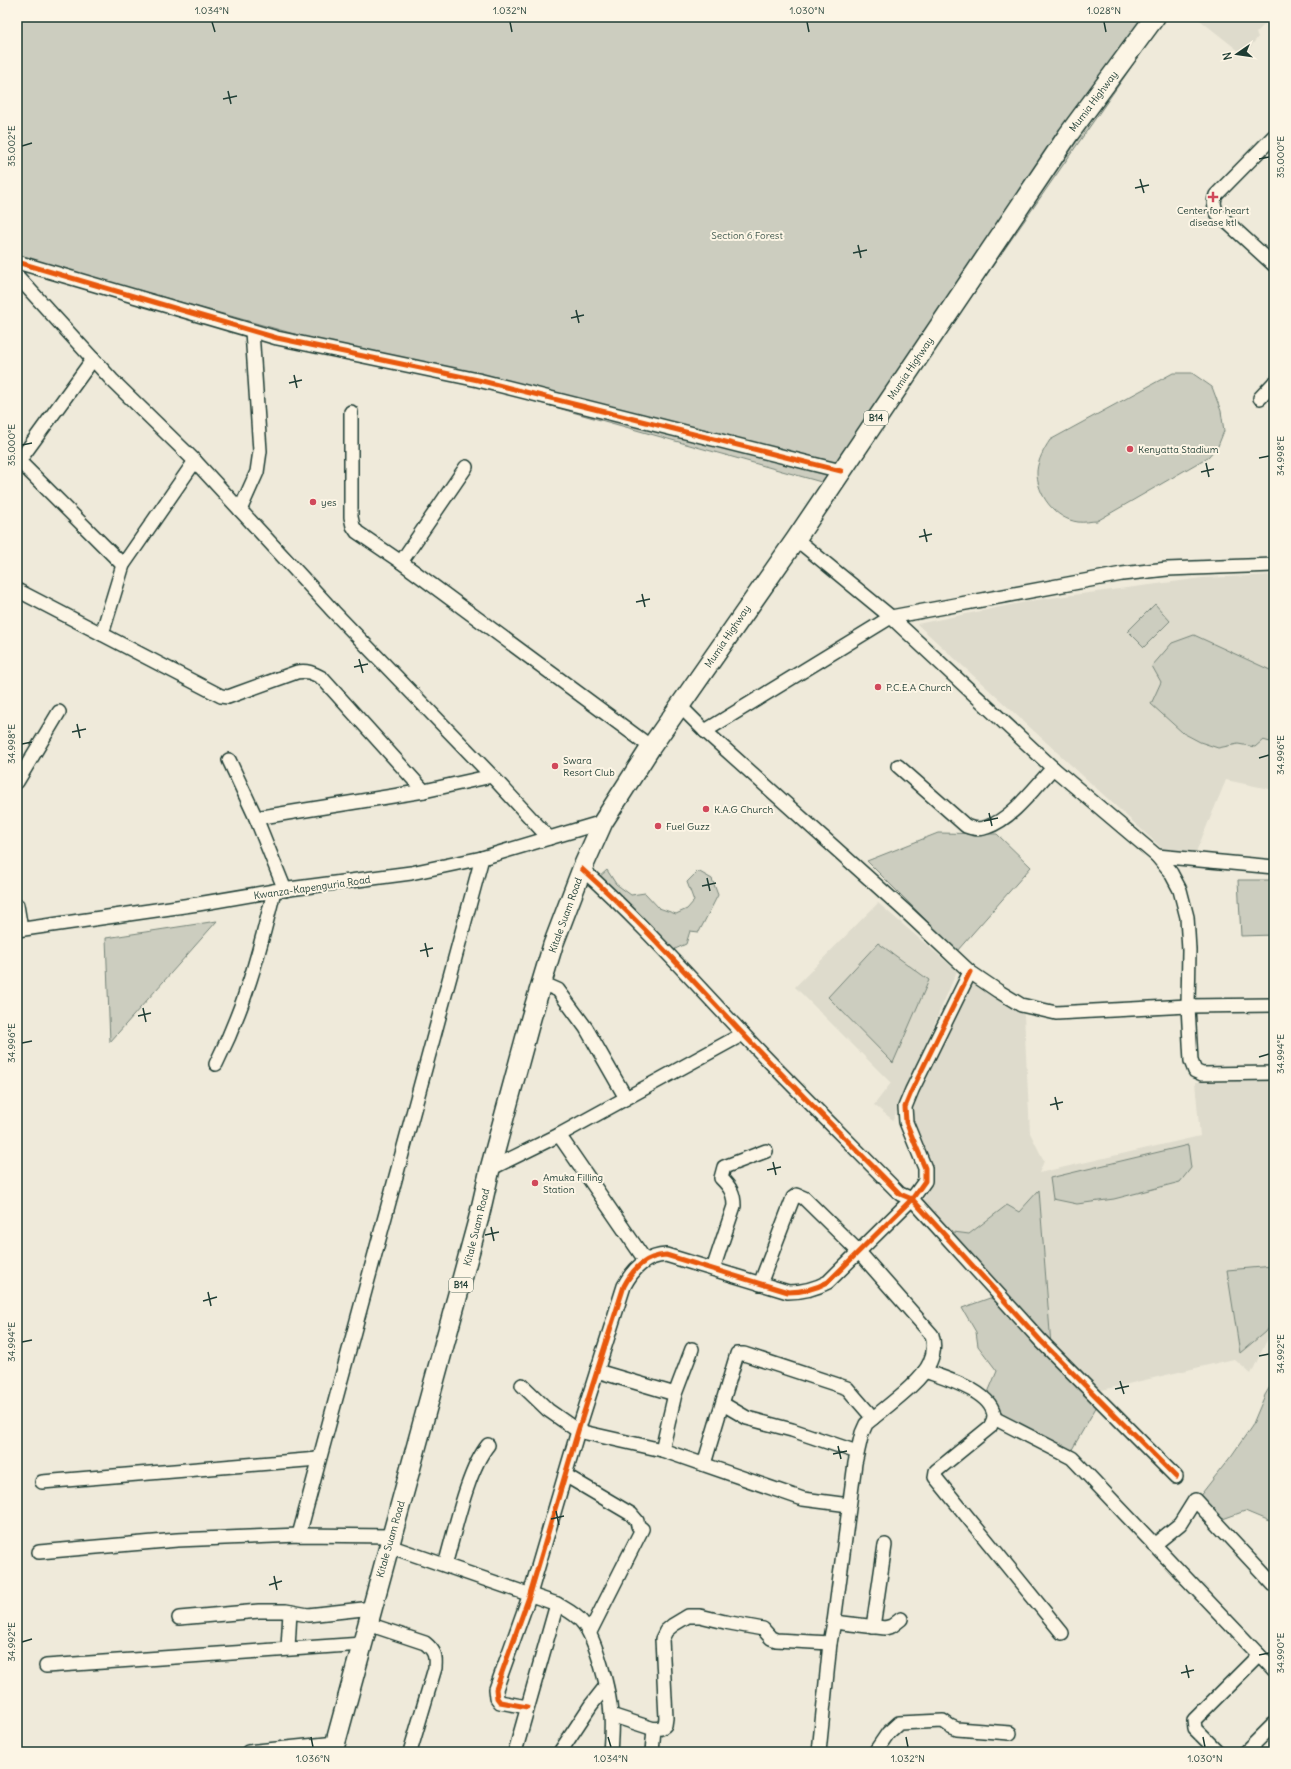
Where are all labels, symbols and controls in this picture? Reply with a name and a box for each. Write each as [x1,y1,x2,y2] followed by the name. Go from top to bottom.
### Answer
[195,4,229,17] text: 1.034°N
[493,4,527,17] text: 1.032°N
[789,4,825,17] text: 1.030°N
[1087,4,1121,17] text: 1.028°N
[1217,34,1257,74] north arrow
[1220,51,1235,62] text: N
[1066,68,1121,134] street label: Mumia Highway
[5,125,18,167] text: 35.002°E
[1274,136,1287,178] text: 35.000°E
[1207,191,1219,203] marker: Center for heart disease ktl
[1177,204,1250,229] place label: Center for heart disease ktl
[711,229,783,242] park label: Section 6 Forest
[885,334,936,402] street label: Mumia Highway
[864,411,888,425] road number: B14
[5,424,18,466] text: 35.000°E
[1274,436,1287,476] text: 34.998°E
[1138,443,1219,456] place label: Kenyatta Stadium
[1125,444,1135,454] marker: Kenyatta Stadium
[321,496,337,509] place label: yes
[308,497,318,507] marker: yes
[702,602,753,670] street label: Mumia Highway
[886,681,952,694] place label: P.C.E.A Church
[873,682,883,692] marker: P.C.E.A Church
[5,724,18,764] text: 34.998°E
[1274,735,1287,775] text: 34.996°E
[563,754,615,779] place label: Swara Resort Club
[550,761,560,771] marker: Swara Resort Club
[714,803,773,816] place label: K.A.G Church
[701,804,711,814] marker: K.A.G Church
[666,820,710,833] place label: Fuel Guzz
[653,821,663,831] marker: Fuel Guzz
[253,873,371,902] street label: Kwanza-Kapenguria Road
[546,876,585,955] street label: Kitale Suam Road
[5,1023,18,1063] text: 34.996°E
[1274,1034,1287,1074] text: 34.994°E
[543,1171,603,1196] place label: Amuka Filling Station
[530,1178,540,1188] marker: Amuka Filling Station
[461,1187,492,1267] street label: Kitale Suam Road
[449,1278,473,1292] road number: B14
[5,1322,18,1362] text: 34.994°E
[1274,1334,1287,1374] text: 34.992°E
[373,1499,408,1579] street label: Kitale Suam Road
[5,1622,18,1662] text: 34.992°E
[1274,1632,1287,1673] text: 34.990°E
[296,1752,330,1765] text: 1.036°N
[594,1752,628,1765] text: 1.034°N
[891,1752,925,1765] text: 1.032°N
[1187,1752,1223,1765] text: 1.030°N

